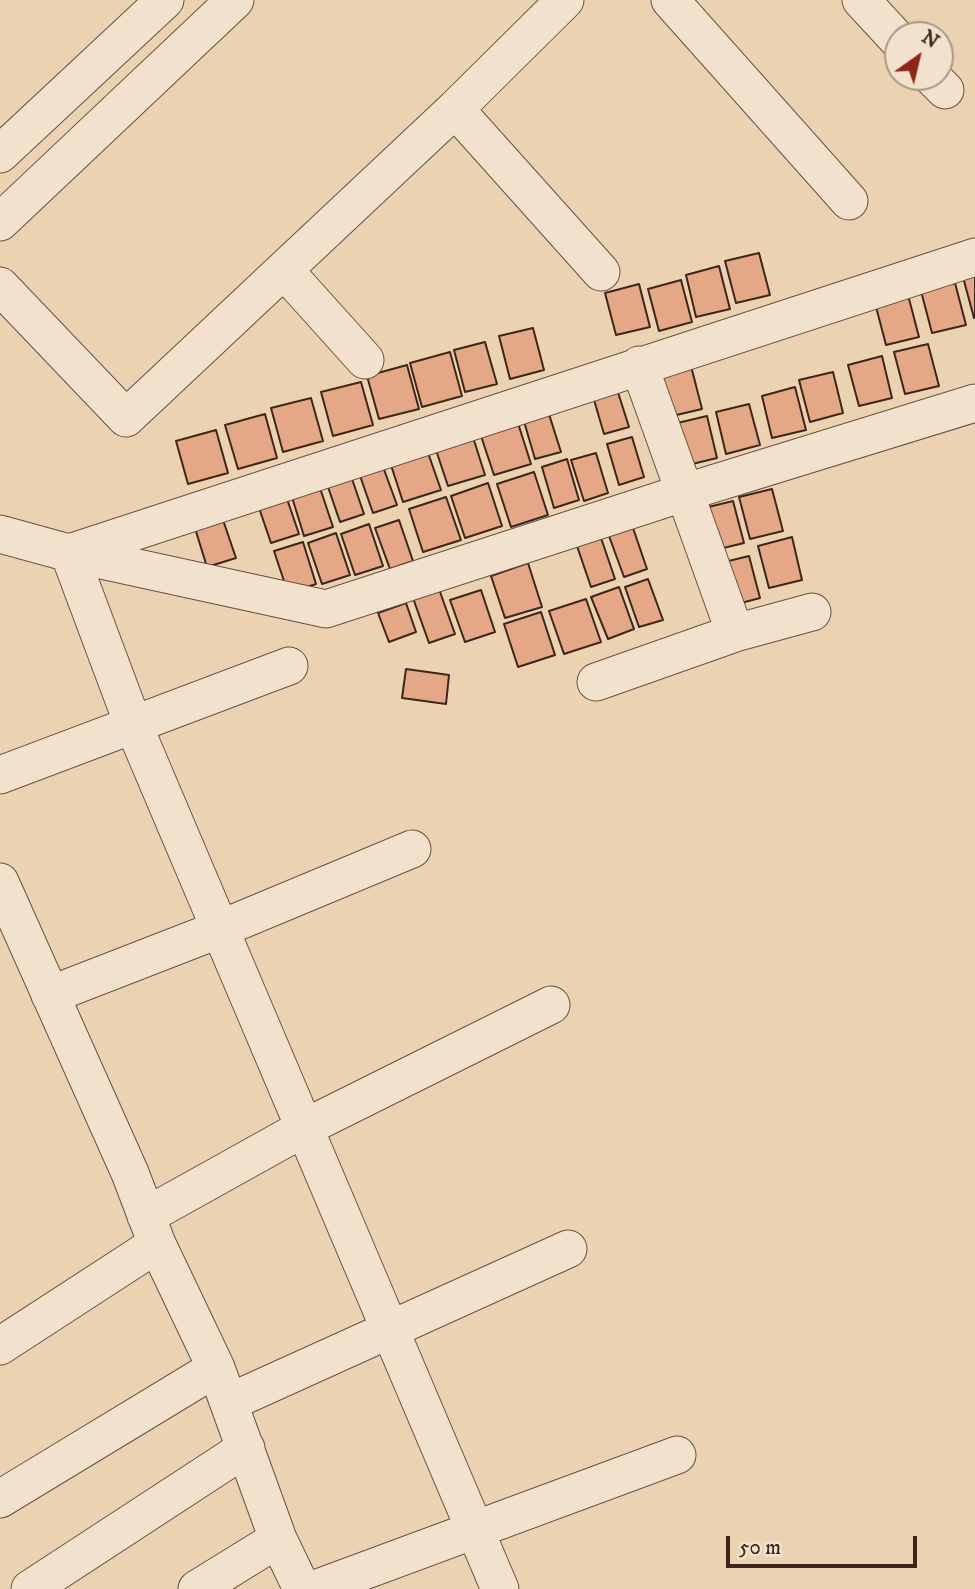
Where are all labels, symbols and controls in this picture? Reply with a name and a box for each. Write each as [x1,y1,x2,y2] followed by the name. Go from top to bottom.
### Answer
[884,21,954,91] north arrow
[917,26,943,54] text: N
[730,1522,921,1566] scale bar
[739,1535,781,1561] text: 50 m

